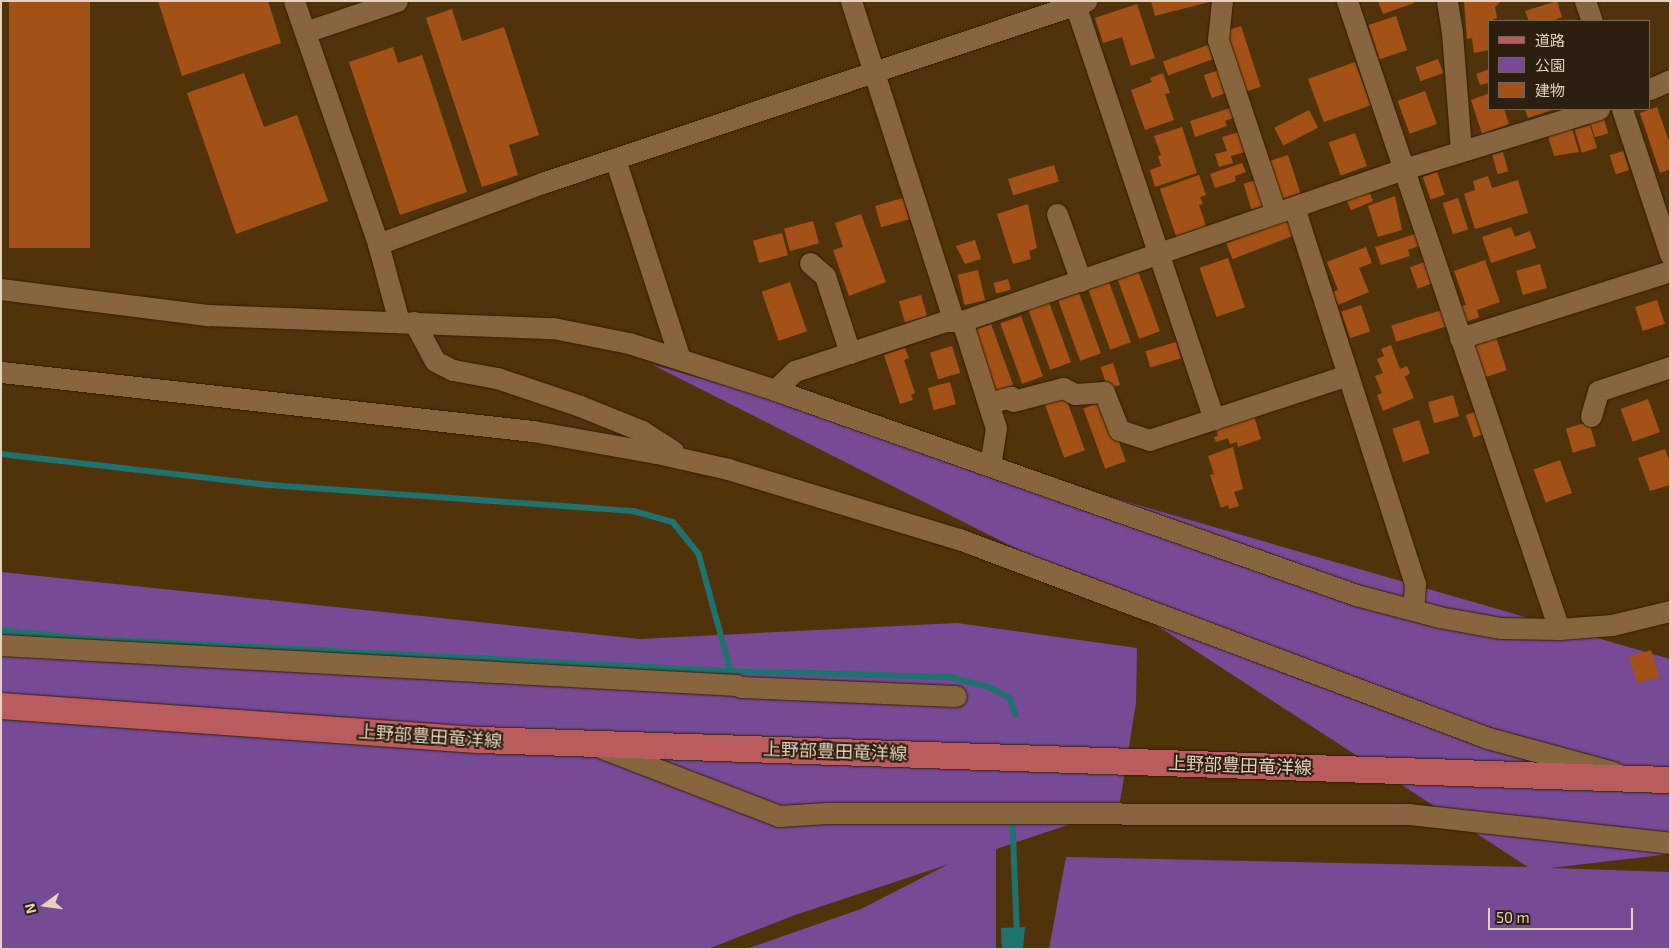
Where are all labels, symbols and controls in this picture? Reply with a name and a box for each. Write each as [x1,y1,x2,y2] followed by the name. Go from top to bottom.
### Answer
[1488,20,1651,110] legend
[1535,31,1565,49] text: 道路
[1535,56,1565,74] text: 公園
[1535,81,1565,99] text: 建物
[357,720,503,752] street label: 上野部豊田竜洋線
[763,738,907,764] street label: 上野部豊田竜洋線
[1168,752,1312,778] street label: 上野部豊田竜洋線
[20,880,70,930] north arrow
[1491,898,1636,930] scale bar
[20,902,39,916] text: N
[1496,908,1530,926] text: 50 m

